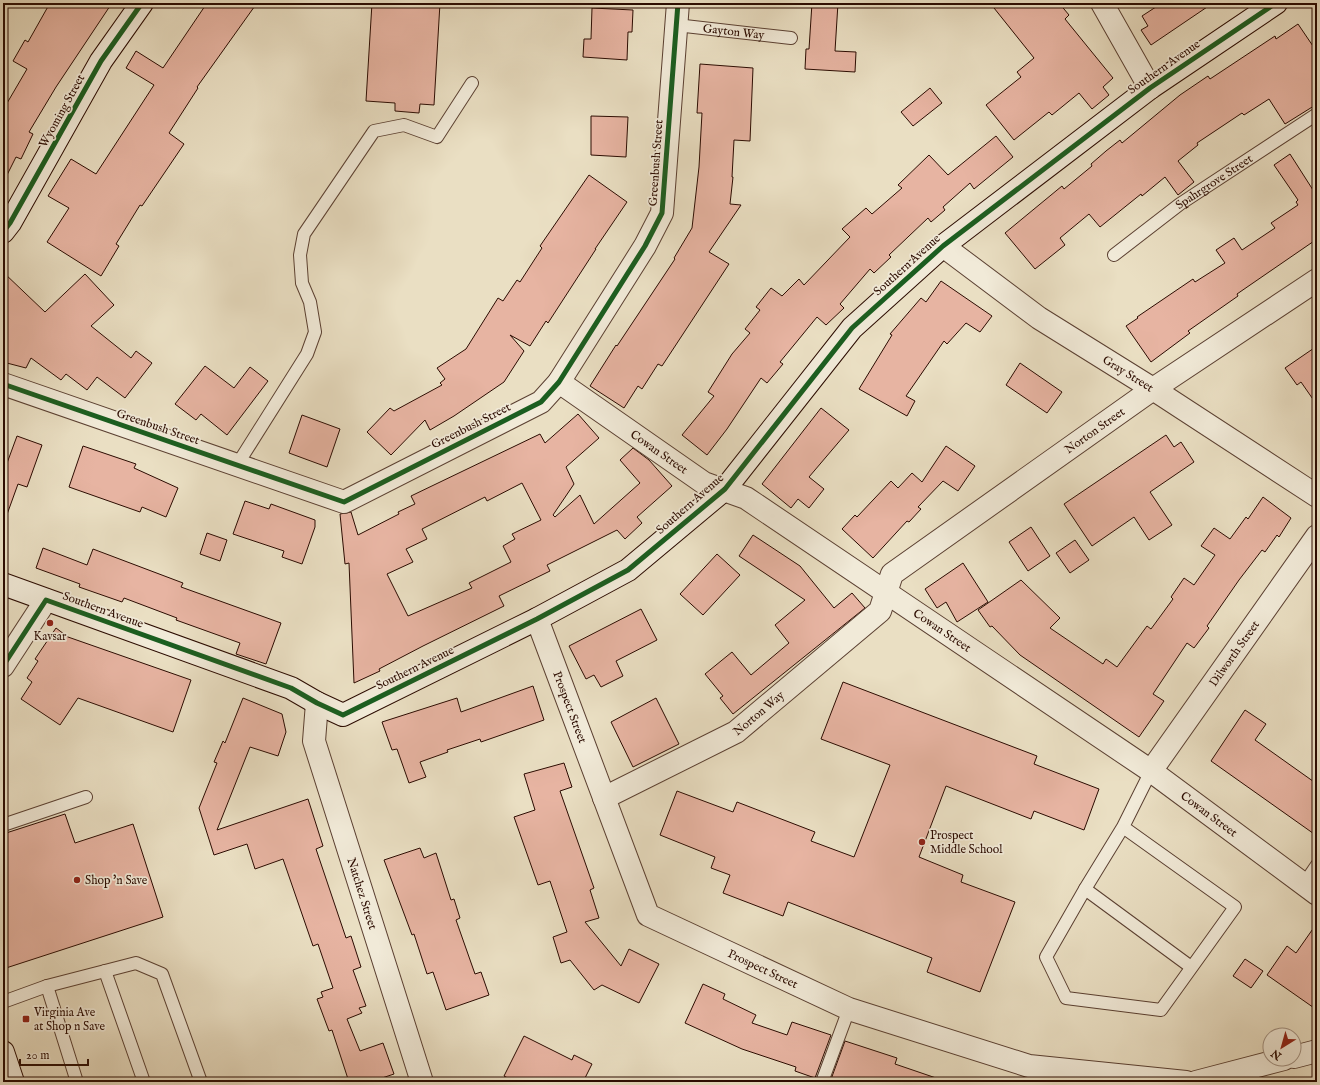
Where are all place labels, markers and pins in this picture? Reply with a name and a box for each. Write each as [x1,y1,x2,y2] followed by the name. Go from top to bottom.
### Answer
[45,618,55,628] marker: Kavsar
[34,629,67,644] place label: Kavsar
[930,828,1003,857] place label: Prospect Middle School
[917,837,927,847] marker: Prospect Middle School
[85,873,148,889] place label: Shop 'n Save
[72,875,82,885] marker: Shop 'n Save
[33,1005,105,1035] place label: Virginia Ave at Shop n Save
[21,1014,31,1024] marker: Virginia Ave at Shop n Save

